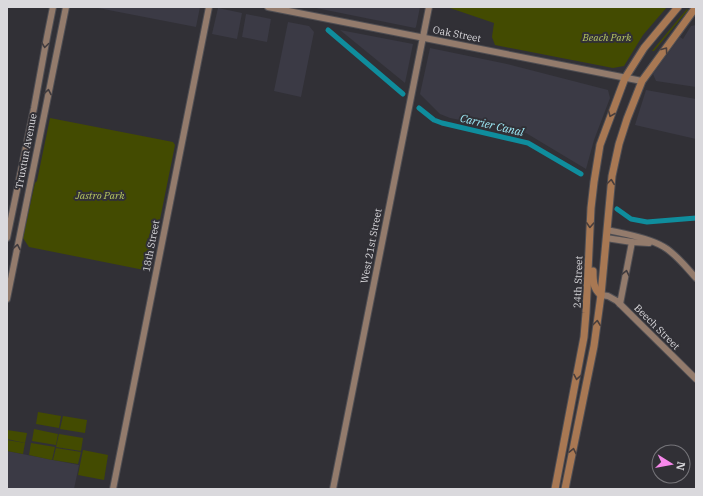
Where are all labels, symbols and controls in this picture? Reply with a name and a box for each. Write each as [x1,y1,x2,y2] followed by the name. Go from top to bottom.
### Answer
[432,23,483,45] street label: Oak Street
[582,31,632,44] park label: Beach Park
[41,42,50,48] one-way arrow
[660,47,668,54] one-way arrow
[44,88,52,95] one-way arrow
[608,110,616,118] one-way arrow
[459,111,526,139] water label: Carrier Canal
[12,112,40,190] street label: Truxtun Avenue
[606,179,615,185] one-way arrow
[74,189,125,202] park label: Jastro Park
[357,207,385,285] street label: West 21st Street
[140,219,162,273] street label: 18th Street
[586,222,594,228] one-way arrow
[13,243,21,250] one-way arrow
[571,255,585,308] street label: 24th Street
[622,270,630,277] one-way arrow
[631,301,683,353] street label: Beech Street
[593,320,602,326] one-way arrow
[573,374,582,380] one-way arrow
[651,444,691,484] north arrow
[568,448,576,454] one-way arrow
[673,460,689,472] text: N

